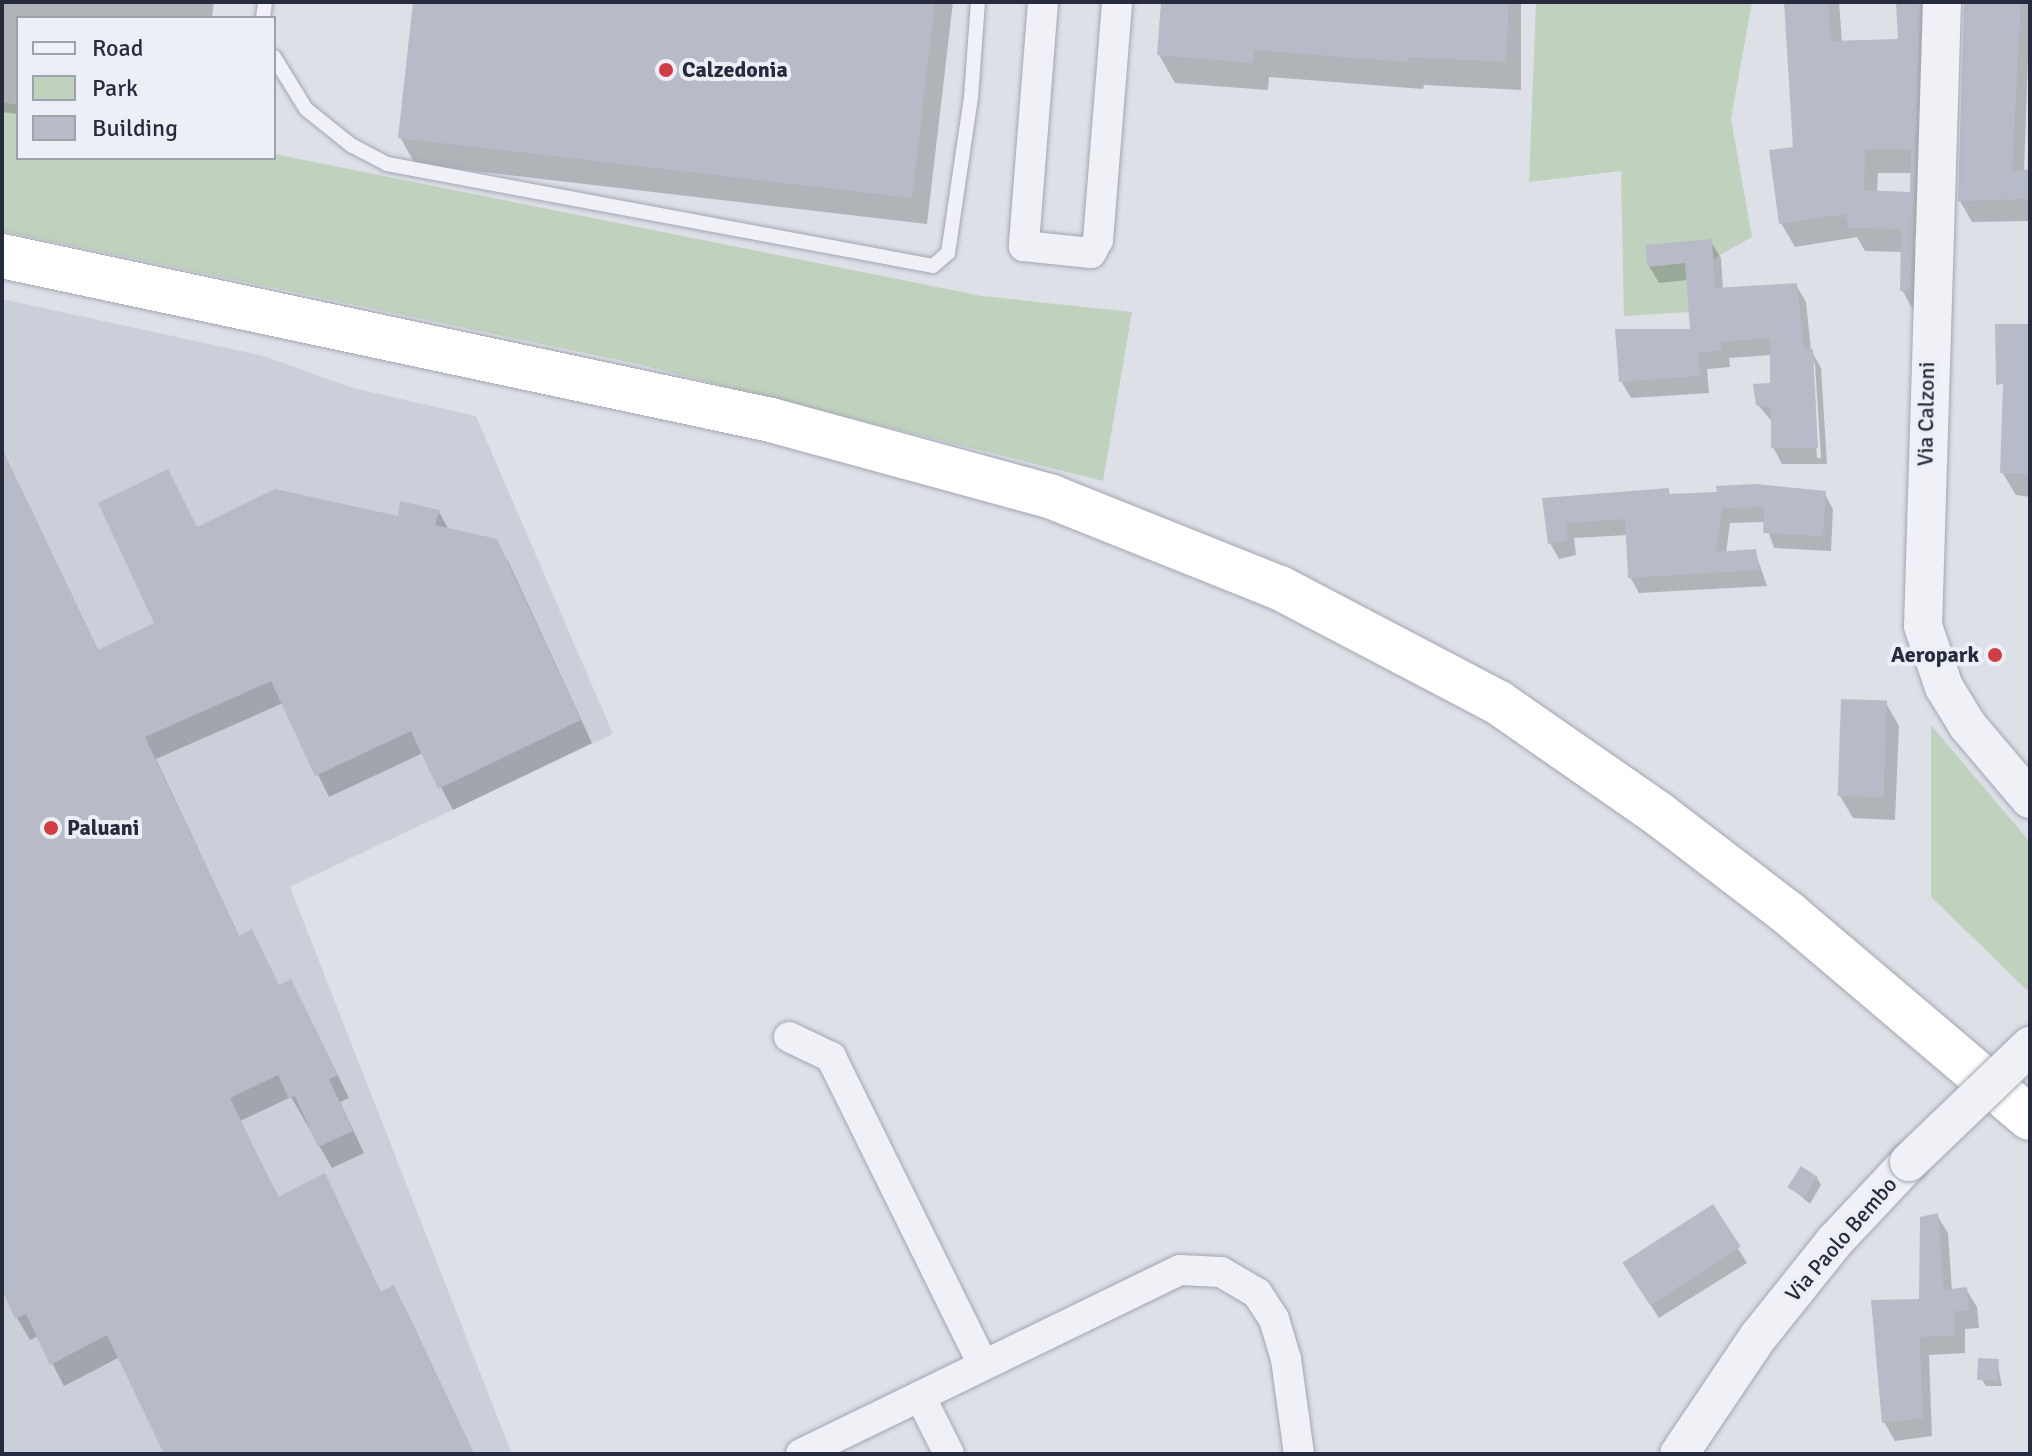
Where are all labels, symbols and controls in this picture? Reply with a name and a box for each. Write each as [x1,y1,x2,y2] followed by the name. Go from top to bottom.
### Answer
[16,16,276,160] legend
[92,33,143,63] text: Road
[682,57,788,83] place label: Calzedonia
[657,61,675,79] marker: Calzedonia
[92,73,138,103] text: Park
[92,113,178,143] text: Building
[1912,361,1940,467] street label: Via Calzoni
[1891,642,1979,668] place label: Aeropark
[1986,646,2004,664] marker: Aeropark
[67,815,139,841] place label: Paluani
[42,819,60,837] marker: Paluani
[1780,1171,1902,1307] street label: Via Paolo Bembo

